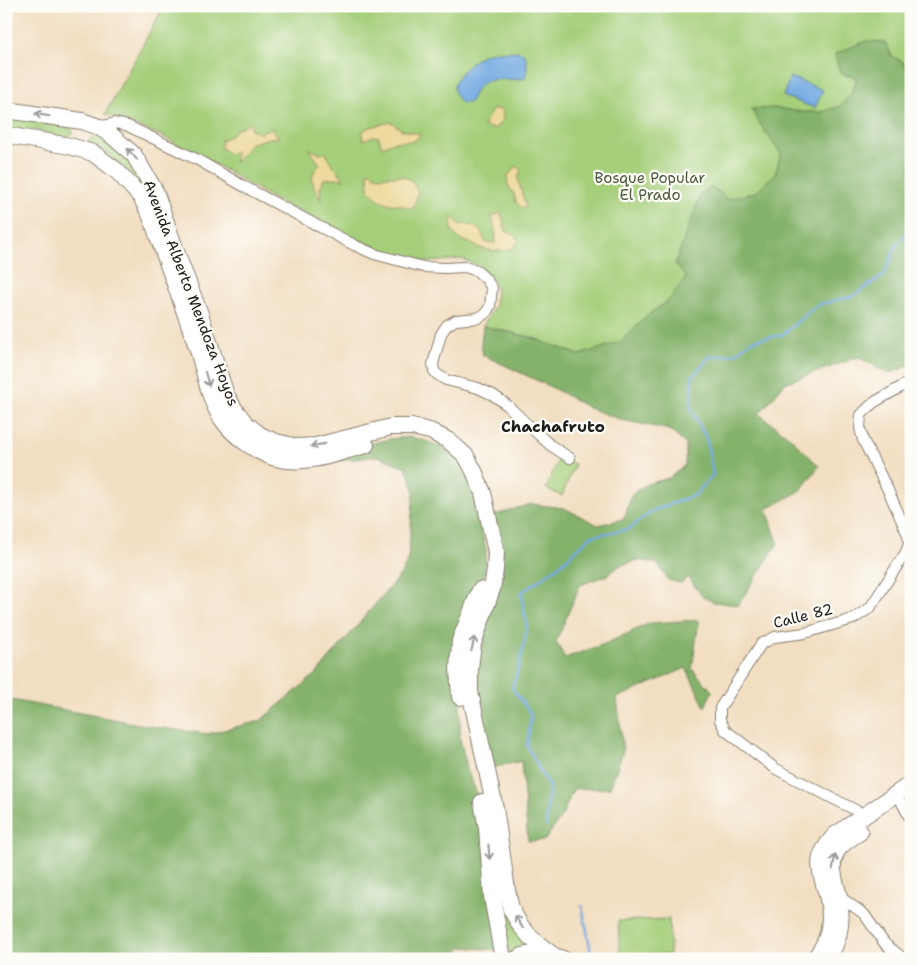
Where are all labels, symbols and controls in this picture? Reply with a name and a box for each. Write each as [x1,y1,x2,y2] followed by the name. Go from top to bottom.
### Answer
[35,110,51,120] one-way arrow
[126,148,138,161] one-way arrow
[595,168,705,205] park label: Bosque Popular El Prado
[139,177,243,409] street label: Avenida Alberto Mendoza Hoyos
[202,371,212,387] one-way arrow
[501,416,605,437] district label: Chachafruto
[310,441,326,451] one-way arrow
[771,599,835,633] street label: Calle 82
[469,636,479,652] one-way arrow
[484,844,494,860] one-way arrow
[830,854,840,870] one-way arrow
[514,916,524,930] one-way arrow

